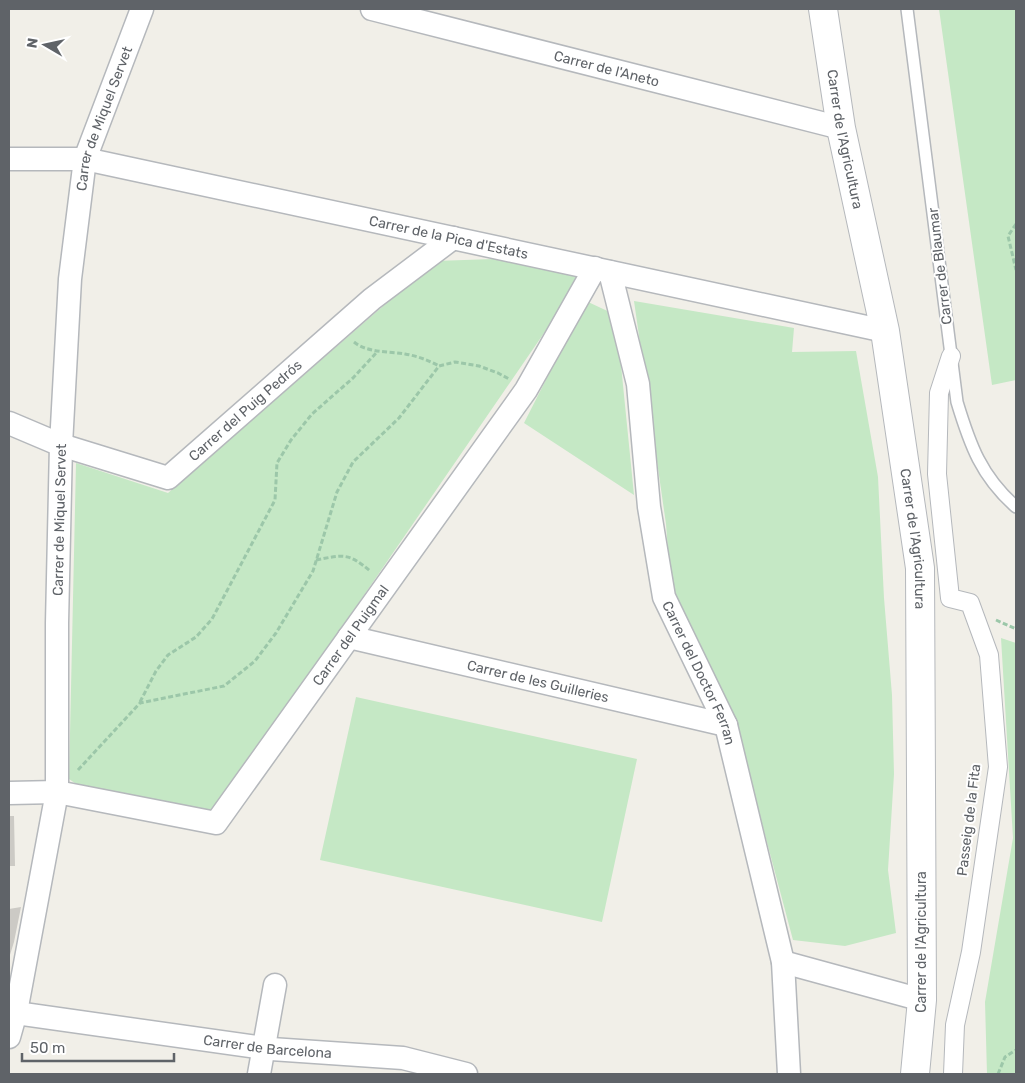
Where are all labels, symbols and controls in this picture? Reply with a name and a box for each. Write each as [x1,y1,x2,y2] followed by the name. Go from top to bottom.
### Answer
[20,20,70,70] north arrow
[23,37,42,49] text: N
[73,43,136,192] street label: Carrer de Miquel Servet
[552,47,661,90] street label: Carrer de l'Aneto
[824,68,867,211] street label: Carrer de l'Agricultura
[924,206,956,326] street label: Carrer de Blaumar
[368,212,530,263] street label: Carrer de la Pica d'Estats
[185,356,305,465] street label: Carrer del Puig Pedrós
[49,443,70,596] street label: Carrer de Miquel Servet
[897,467,929,609] street label: Carrer de l'Agricultura
[309,582,392,689] street label: Carrer del Puigmal
[659,598,739,747] street label: Carrer del Doctor Ferran
[465,656,610,706] street label: Carrer de les Guilleries
[954,763,984,877] street label: Passeig de la Fita
[913,871,930,1013] street label: Carrer de l'Agricultura
[22,1030,175,1062] scale bar
[202,1031,332,1062] street label: Carrer de Barcelona
[30,1039,65,1057] text: 50 m

